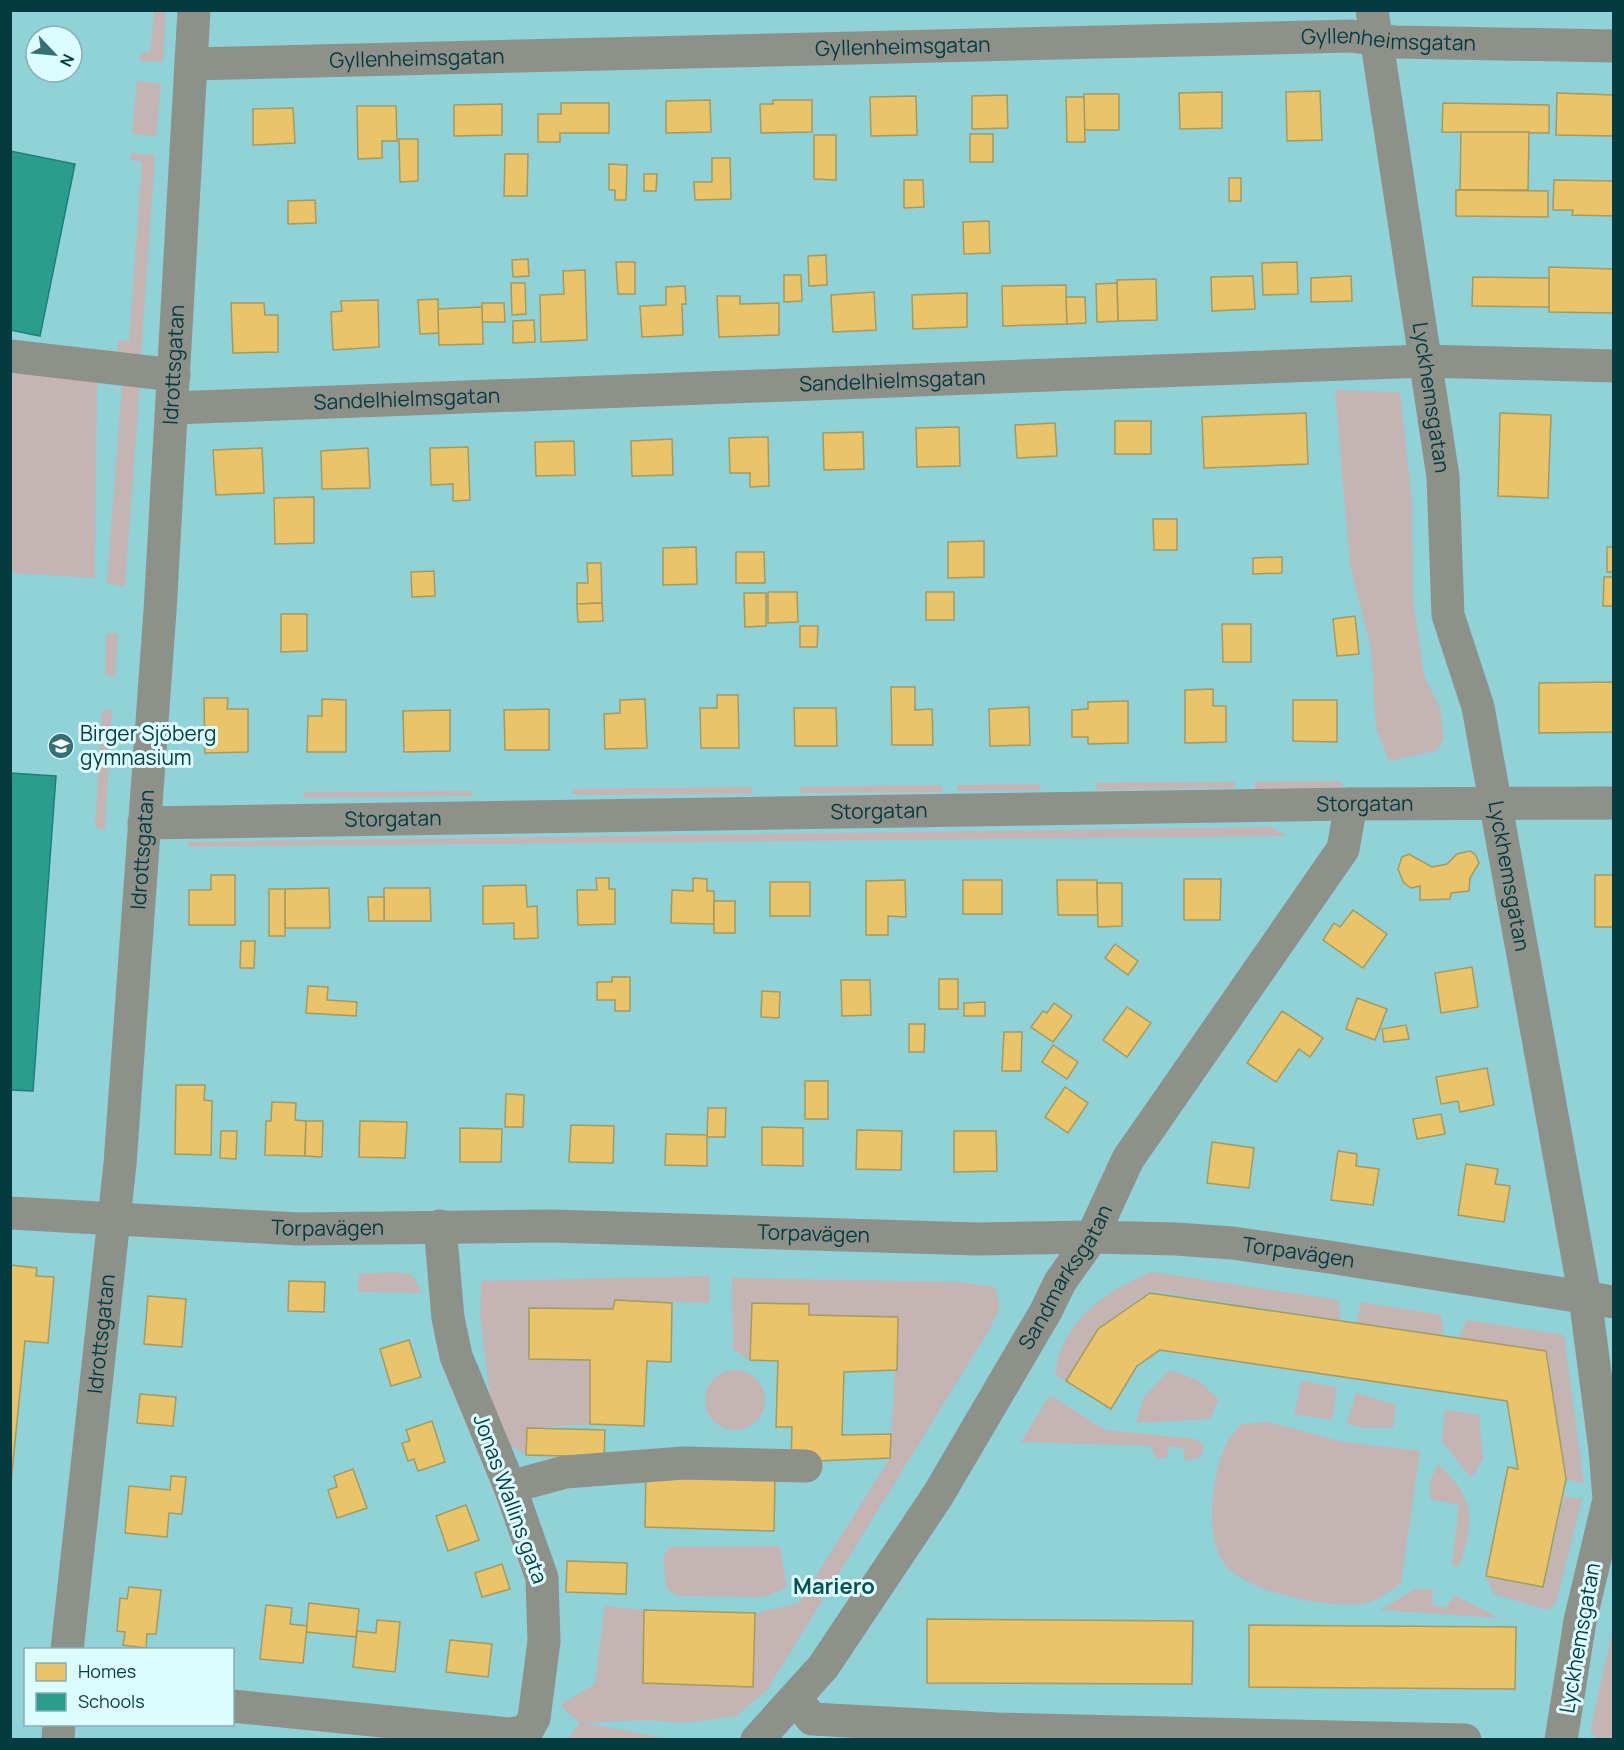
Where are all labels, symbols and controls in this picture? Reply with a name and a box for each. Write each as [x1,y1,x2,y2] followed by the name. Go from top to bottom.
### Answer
[1301,21,1476,56] street label: Gyllenheimsgatan
[24,24,84,84] north arrow
[815,30,991,62] street label: Gyllenheimsgatan
[329,41,505,74] street label: Gyllenheimsgatan
[55,51,80,71] text: N
[156,304,190,426] street label: Idrottsgatan
[1407,320,1457,475] street label: Lyckhemsgatan
[799,362,986,397] street label: Sandelhielmsgatan
[313,381,501,416] street label: Sandelhielmsgatan
[80,719,216,771] place label: Birger Sjöberg gymnasium
[46,731,76,761] school or university icon: Birger Sjöberg gymnasium
[123,789,160,911] street label: Idrottsgatan
[1316,789,1414,818] street label: Storgatan
[830,796,928,825] street label: Storgatan
[1482,798,1537,953] street label: Lyckhemsgatan
[344,803,442,833] street label: Storgatan
[1011,1200,1118,1355] street label: Sandmarksgatan
[270,1213,384,1242] street label: Torpavägen
[756,1217,870,1249] street label: Torpavägen
[1241,1230,1357,1274] street label: Torpavägen
[80,1272,121,1395] street label: Idrottsgatan
[467,1410,555,1587] street label: Jonas Wallins gata
[1552,1560,1606,1715] street label: Lyckhemsgatan
[793,1571,875,1601] district label: Mariero
[24,1648,234,1726] legend
[78,1659,136,1683] text: Homes
[78,1689,145,1713] text: Schools

